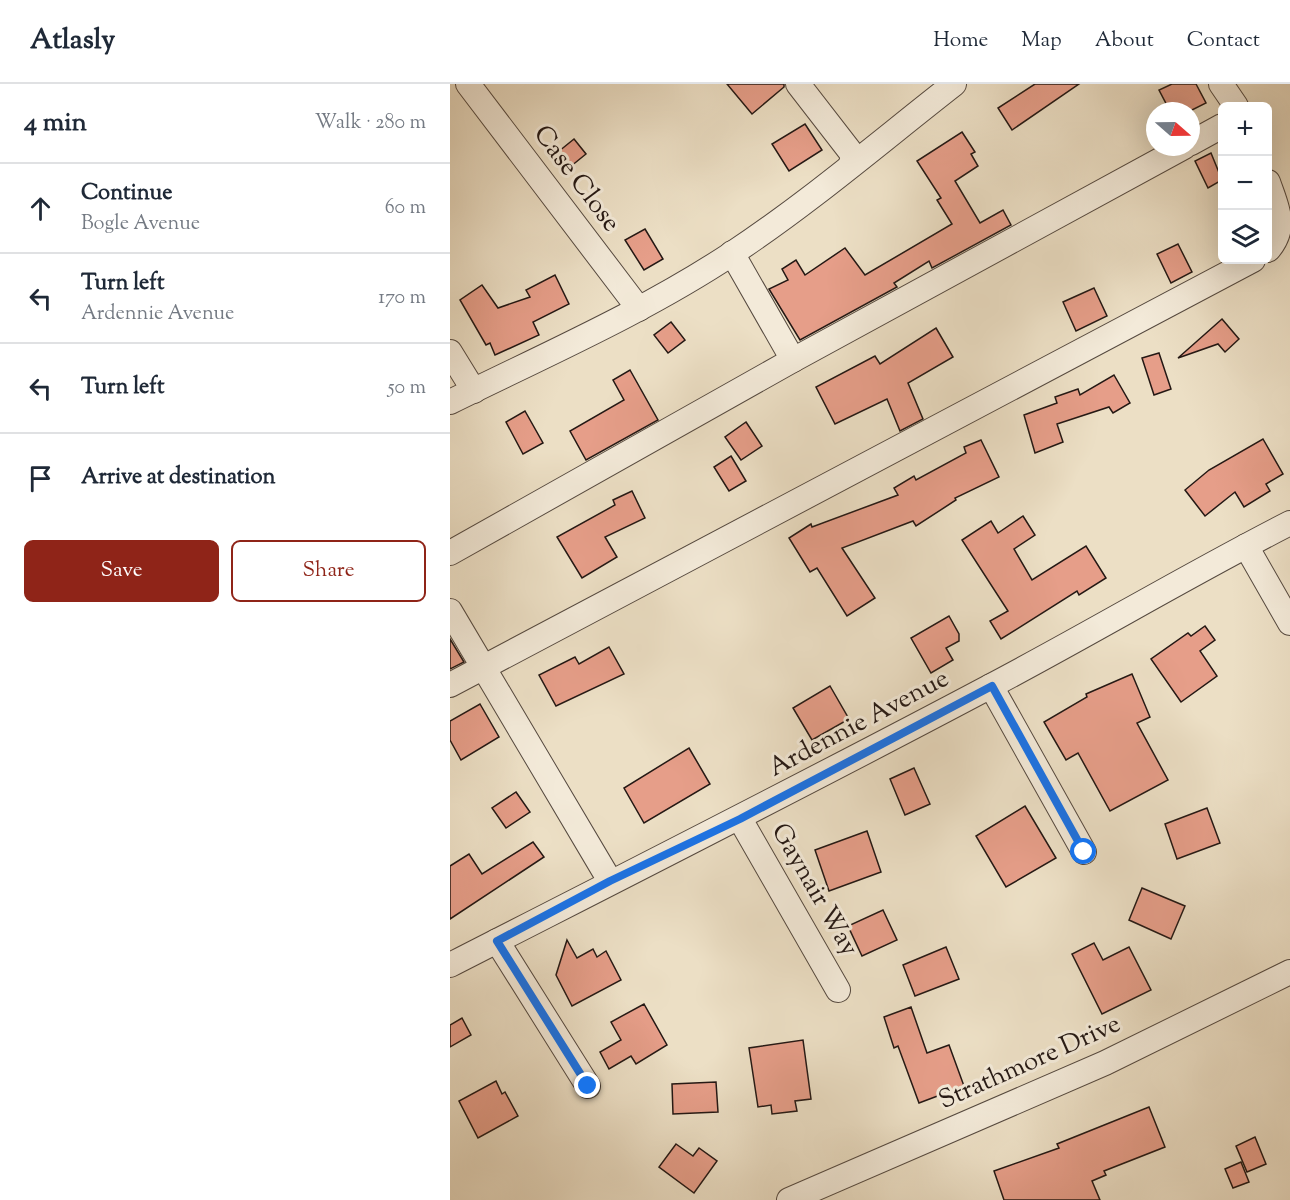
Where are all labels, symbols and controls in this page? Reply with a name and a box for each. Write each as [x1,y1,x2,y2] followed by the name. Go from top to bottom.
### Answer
[30,21,115,61] text: Atlasly
[933,26,988,56] text: Home
[1021,26,1062,56] text: Map
[1095,26,1154,56] text: About
[1187,26,1260,56] text: Contact
[1146,102,1200,156] north arrow
[1218,102,1272,264] map controls
[1218,102,1272,156] button: +
[24,105,87,142] text: 4 min
[315,109,426,138] text: Walk · 280 m
[524,118,628,240] street label: Case Close
[1218,156,1272,210] button: −
[81,178,172,210] text: Continue
[24,192,57,225] icon: ahead
[385,194,426,223] text: 60 m
[81,210,200,239] text: Bogle Avenue
[1218,210,1272,264] button: layers
[81,268,164,300] text: Turn left
[24,282,57,315] icon: left
[378,284,426,313] text: 170 m
[81,300,234,329] text: Ardennie Avenue
[24,372,57,405] icon: left
[81,372,164,404] text: Turn left
[388,374,426,403] text: 50 m
[24,462,57,495] icon: arrive
[81,462,276,494] text: Arrive at destination
[24,540,219,602] button: Save
[231,540,426,602] button: Share
[762,661,956,787] street label: Ardennie Avenue
[761,817,867,963] street label: Gaynair Way
[1070,838,1096,864] route start
[933,1006,1127,1120] street label: Strathmore Drive
[574,1072,600,1098] route end

